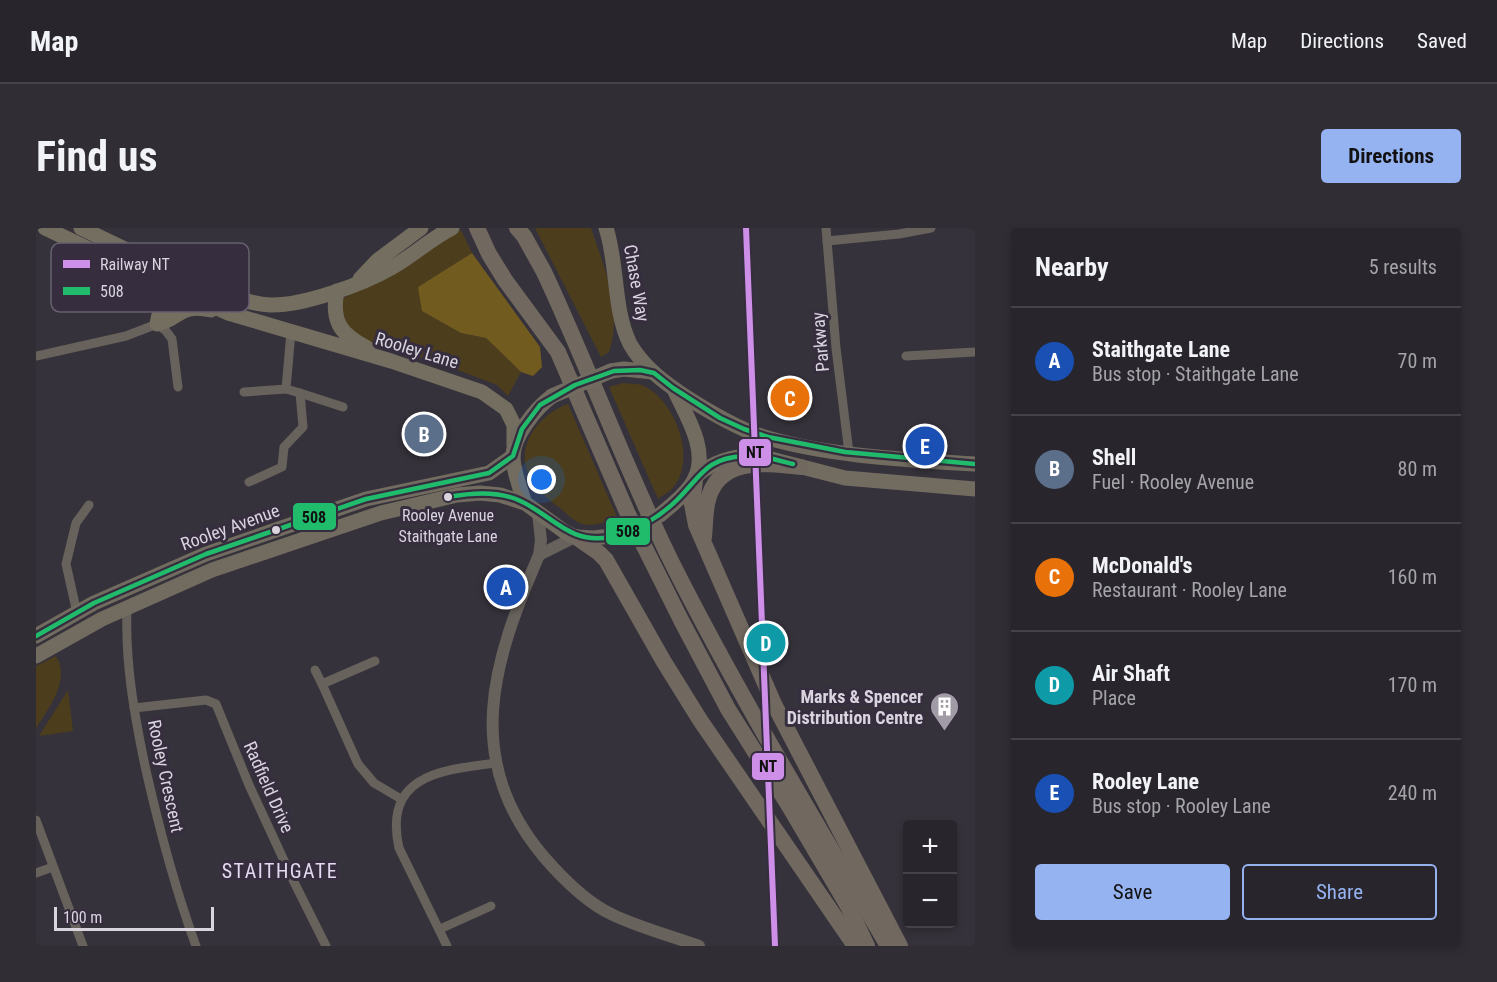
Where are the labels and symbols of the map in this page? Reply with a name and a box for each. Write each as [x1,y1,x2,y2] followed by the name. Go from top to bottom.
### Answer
[51,243,249,312] legend
[620,243,654,324] street label: Chase Way
[100,255,170,274] text: Railway NT
[100,282,124,301] text: 508
[807,311,833,373] street label: Parkway
[373,327,461,373] street label: Rooley Lane
[770,376,810,420] pin: C
[404,412,444,456] pin: B
[906,424,944,468] pin: E
[738,438,772,467] line badge: NT
[746,443,764,462] text: NT
[527,465,556,494] your location
[442,491,454,503] marker: Rooley Avenue Staithgate Lane
[178,499,282,555] street label: Rooley Avenue
[292,502,337,531] line badge: 508
[399,506,497,546] place label: Rooley Avenue Staithgate Lane
[302,508,326,527] text: 508
[605,517,651,546] line badge: 508
[616,522,640,541] text: 508
[270,524,282,536] unlabelled marker
[486,564,526,610] pin: A
[746,620,786,666] pin: D
[787,686,923,728] place label: Marks & Spencer Distribution Centre
[928,690,960,732] building icon: Marks & Spencer Distribution Centre
[144,718,188,834] street label: Rooley Crescent
[240,738,298,836] street label: Radfield Drive
[751,752,785,781] line badge: NT
[759,757,777,776] text: NT
[222,859,338,883] district label: STAITHGATE
[54,904,214,932] scale bar

